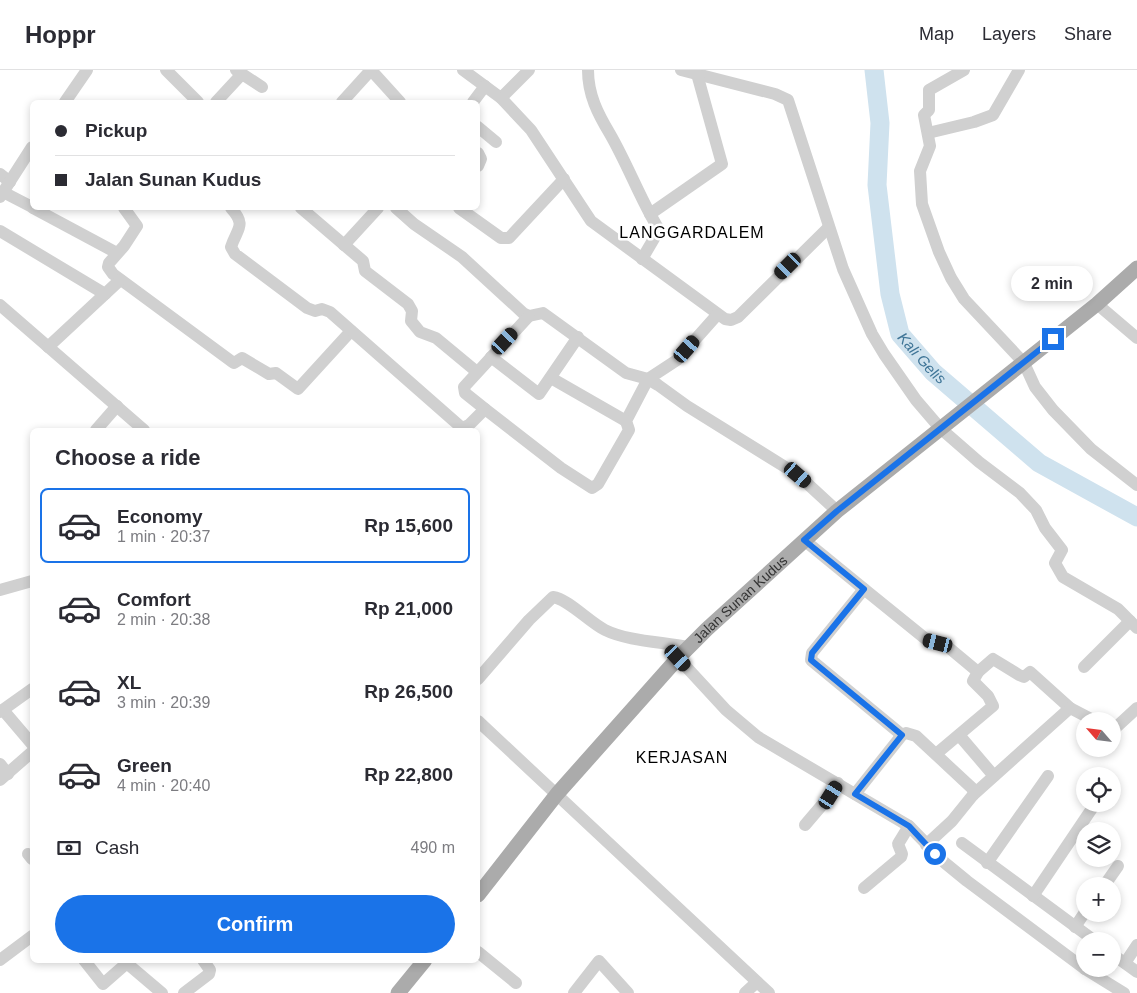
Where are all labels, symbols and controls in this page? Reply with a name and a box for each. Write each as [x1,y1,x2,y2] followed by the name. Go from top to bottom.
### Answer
[25,21,96,48] text: Hoppr
[919,24,954,44] text: Map
[982,24,1036,44] text: Layers
[1064,24,1112,44] text: Share
[85,120,147,141] text: Pickup
[85,169,261,190] text: Jalan Sunan Kudus
[619,224,765,241] district label: LANGGARDALEM
[772,250,803,282] car
[1012,266,1094,302] callout: 2 min
[1031,275,1073,292] text: 2 min
[489,325,520,357] car
[1042,328,1064,350] route end
[895,329,950,387] water label: Kali Gelis
[671,333,702,365] car
[55,445,200,470] text: Choose a ride
[781,459,814,491] car
[57,503,102,548] icon: car
[117,506,203,527] text: Economy
[364,515,453,536] text: Rp 15,600
[117,528,210,545] text: 1 min · 20:37
[690,552,791,646] street label: Jalan Sunan Kudus
[57,586,102,631] icon: car
[117,589,191,610] text: Comfort
[364,598,453,619] text: Rp 21,000
[117,611,210,628] text: 2 min · 20:38
[921,632,954,654] car
[662,642,693,674] car
[57,669,102,714] icon: car
[117,672,141,693] text: XL
[364,681,453,702] text: Rp 26,500
[117,694,210,711] text: 3 min · 20:39
[1076,712,1121,758] north arrow
[1076,712,1121,977] map controls
[636,749,728,766] district label: KERJASAN
[57,752,102,797] icon: car
[117,755,172,776] text: Green
[364,764,453,785] text: Rp 22,800
[1076,767,1121,812] button: locate
[117,777,210,794] text: 4 min · 20:40
[816,778,845,812] car
[1076,822,1121,867] button: layers
[55,834,83,862] icon: cash
[95,837,139,858] text: Cash
[411,839,455,856] text: 490 m
[924,843,946,865] route start
[1076,877,1121,922] button: +
[55,895,455,953] button: Confirm
[1076,932,1121,977] button: −

